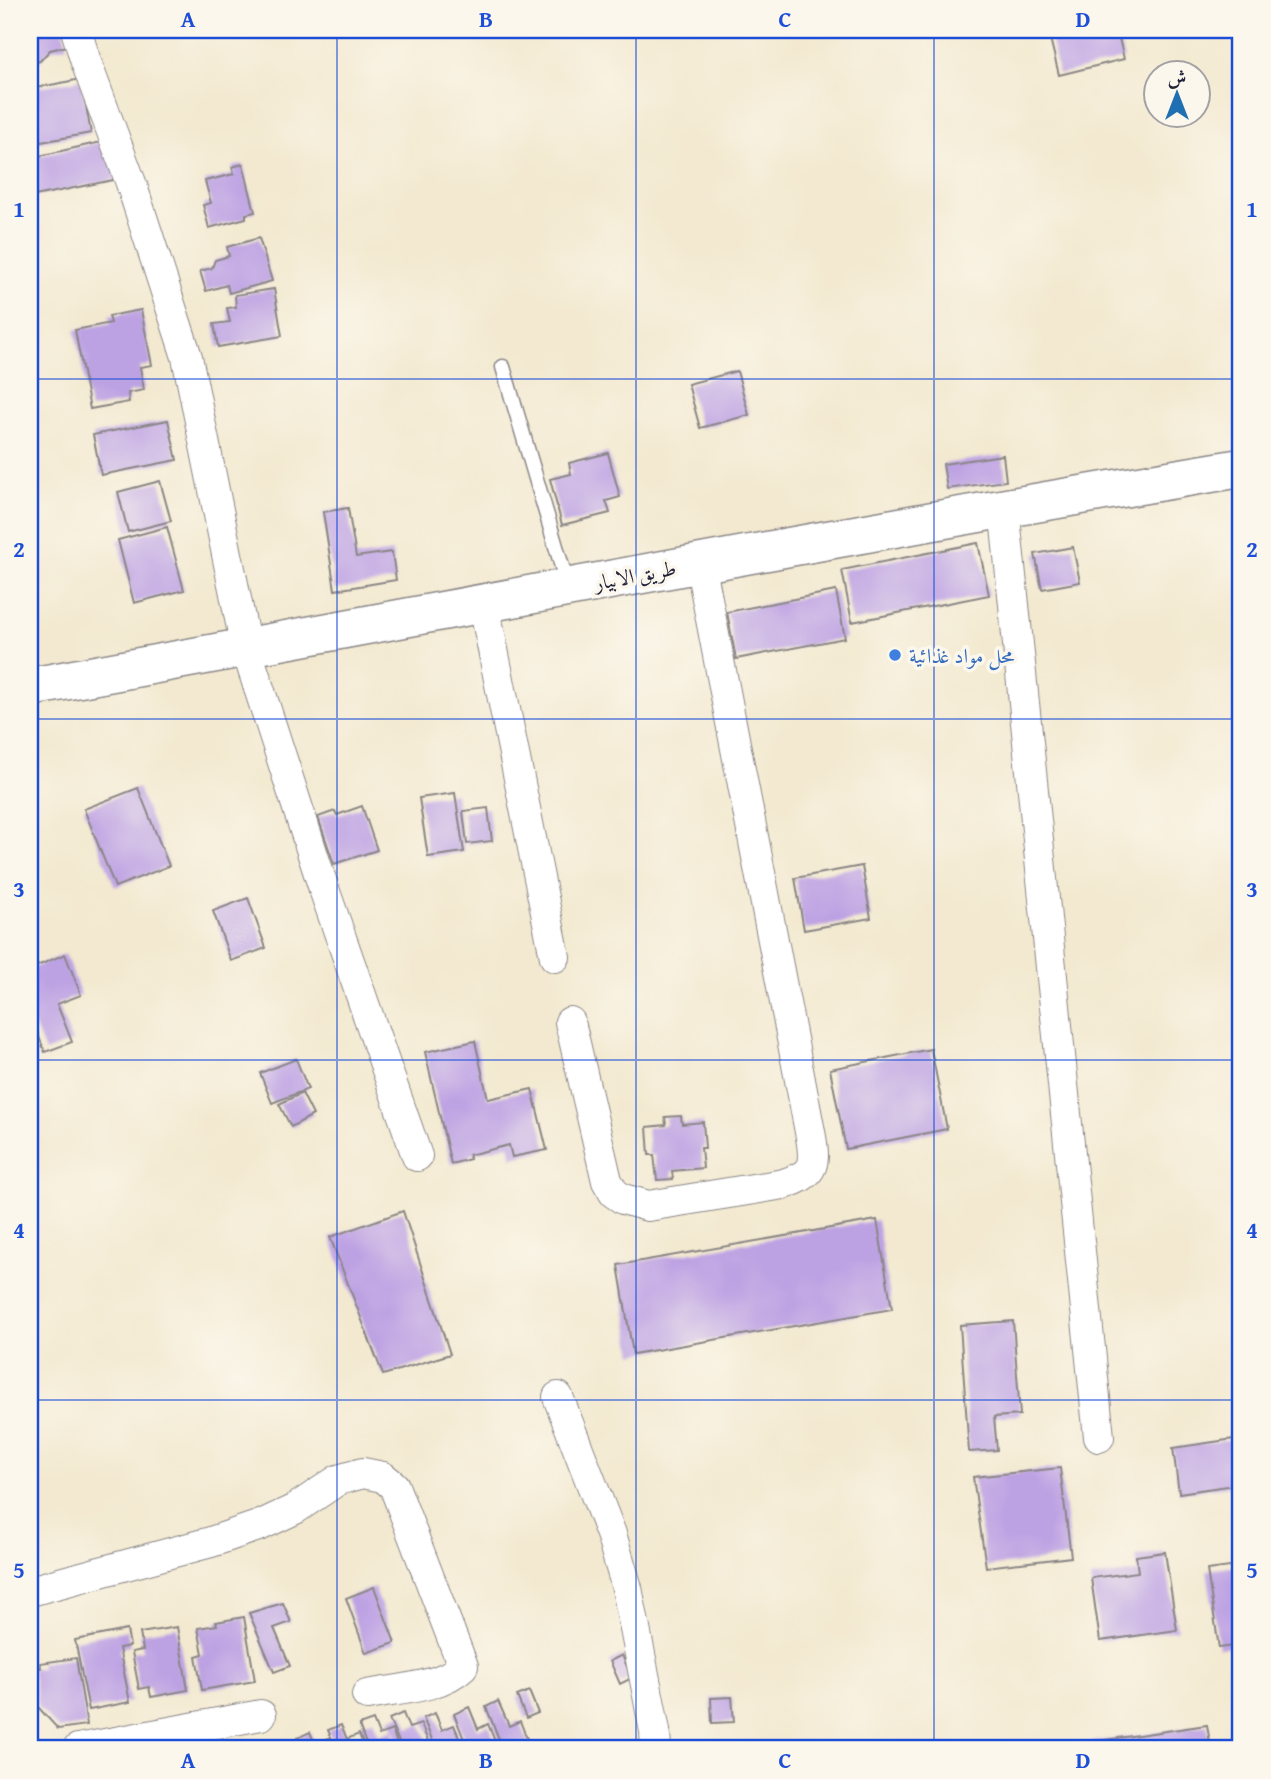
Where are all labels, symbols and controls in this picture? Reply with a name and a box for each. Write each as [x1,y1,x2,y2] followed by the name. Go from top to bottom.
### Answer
[181,2,196,35] text: A
[479,2,493,35] text: B
[778,2,792,35] text: C
[1076,2,1091,35] text: D
[1142,60,1212,130] north arrow
[1168,63,1186,91] text: ش
[13,192,25,225] text: 1
[1246,192,1258,225] text: 1
[13,532,25,565] text: 2
[1246,532,1258,565] text: 2
[589,552,679,599] street label: طريق الابيار
[909,640,1015,671] place label: محل مواد غذائية
[887,647,903,663] marker: محل مواد غذائية
[13,872,25,905] text: 3
[1246,872,1258,905] text: 3
[13,1213,25,1246] text: 4
[1246,1213,1258,1246] text: 4
[13,1553,25,1586] text: 5
[1246,1553,1258,1586] text: 5
[181,1743,196,1776] text: A
[479,1743,493,1776] text: B
[778,1743,792,1776] text: C
[1076,1743,1091,1776] text: D

